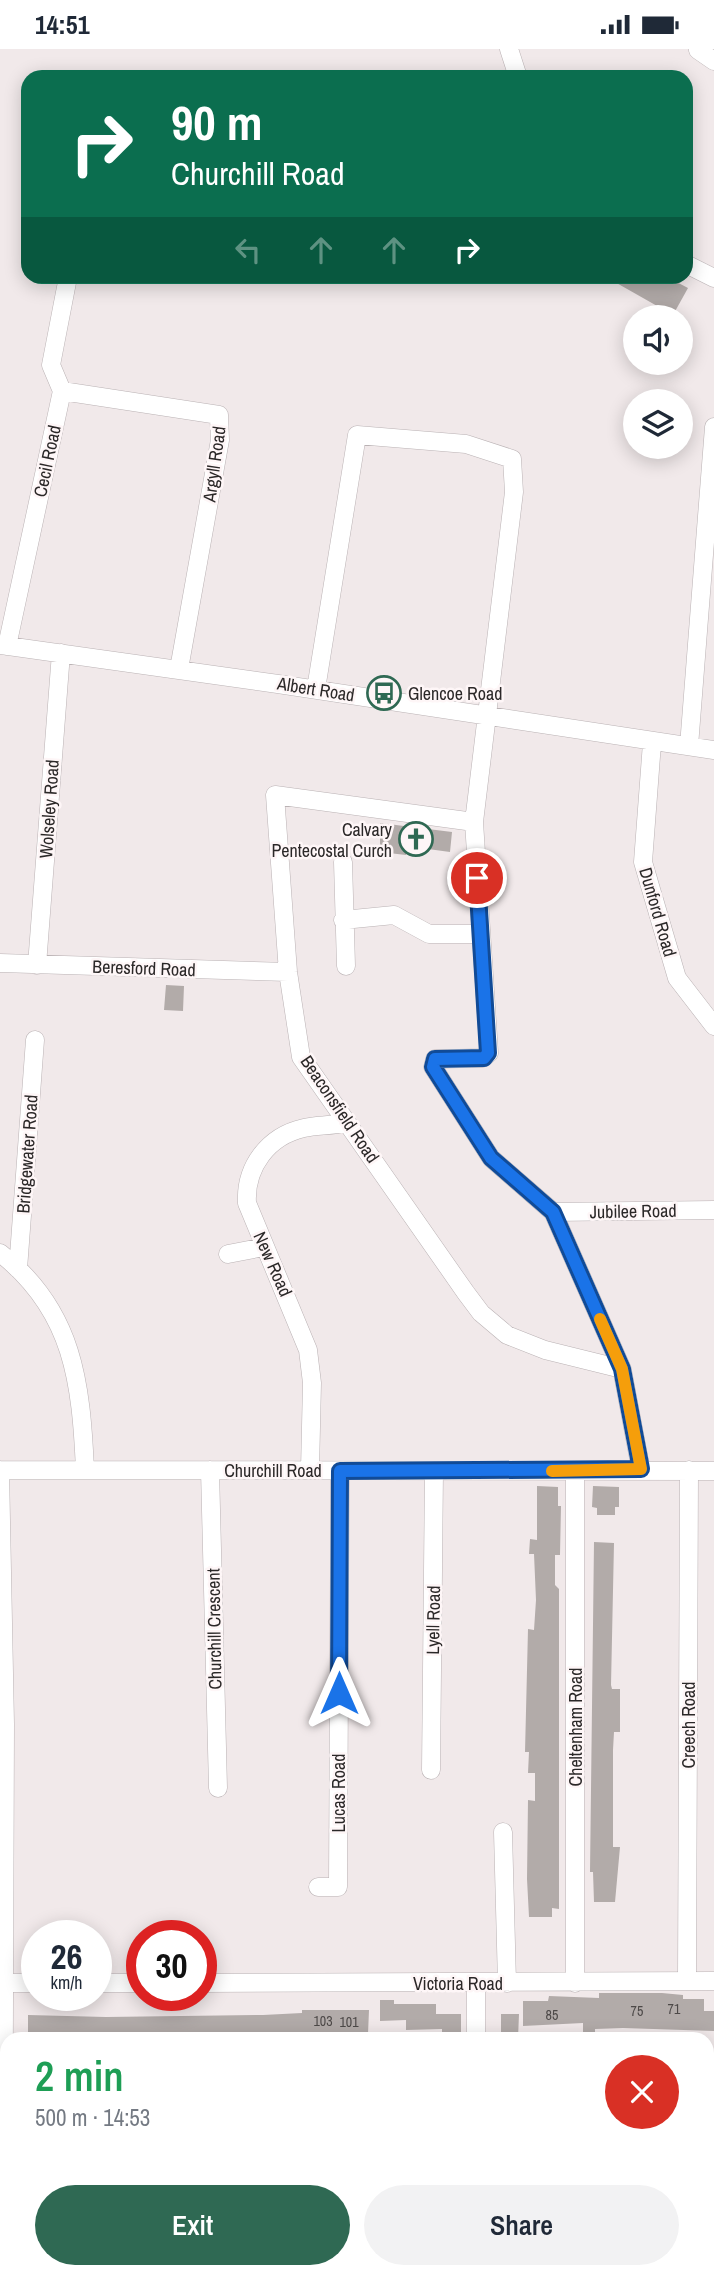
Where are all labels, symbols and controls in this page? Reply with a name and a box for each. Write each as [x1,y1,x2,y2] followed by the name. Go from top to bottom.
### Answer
[35,7,90,42] text: 14:51
[171,89,263,155] text: 90 m
[56,98,147,189] icon: right
[171,152,345,195] text: Churchill Road
[229,231,267,269] icon: left
[302,231,340,269] icon: ahead
[375,231,413,269] icon: ahead
[448,231,486,269] icon: right
[623,305,693,459] map controls
[623,305,693,375] button: sound
[623,389,693,459] button: layers
[27,423,67,499] street label: Cecil Road
[196,424,232,505] street label: Argyll Road
[275,670,356,707] street label: Albert Road
[365,674,403,712] bus stop icon: Glencoe Road
[408,681,502,706] place label: Glencoe Road
[33,759,65,859] street label: Wolseley Road
[271,817,393,863] place label: Calvary Pentecostal Curch
[397,820,435,858] church icon: Calvary Pentecostal Curch
[447,848,507,908] pin
[458,859,496,897] icon: arrive
[633,864,683,960] street label: Dunford Road
[92,954,196,982] street label: Beresford Road
[295,1050,385,1168] street label: Beaconsfield Road
[10,1094,44,1214] street label: Bridgewater Road
[589,1198,677,1224] street label: Jubilee Road
[248,1227,298,1301] street label: New Road
[224,1458,322,1483] street label: Churchill Road
[200,1568,228,1690] street label: Churchill Crescent
[420,1585,446,1655] street label: Lyell Road
[302,1656,376,1730] position arrow
[563,1668,588,1786] street label: Cheltenham Road
[676,1682,701,1768] street label: Creech Road
[326,1754,351,1832] street label: Lucas Road
[126,1920,217,2011] speed limit sign: 30
[51,1933,82,1980] text: 26
[51,1970,83,1995] text: km/h
[413,1971,503,1996] street label: Victoria Road
[668,2000,681,2018] house number: 71
[631,2002,643,2020] house number: 75
[546,2006,558,2024] house number: 85
[313,2012,333,2030] house number: 103
[339,2013,359,2031] house number: 101
[35,2048,124,2104] text: 2 min
[605,2055,679,2129] button: close
[35,2102,150,2133] text: 500 m · 14:53
[35,2185,350,2265] button: Exit
[364,2185,679,2265] button: Share

